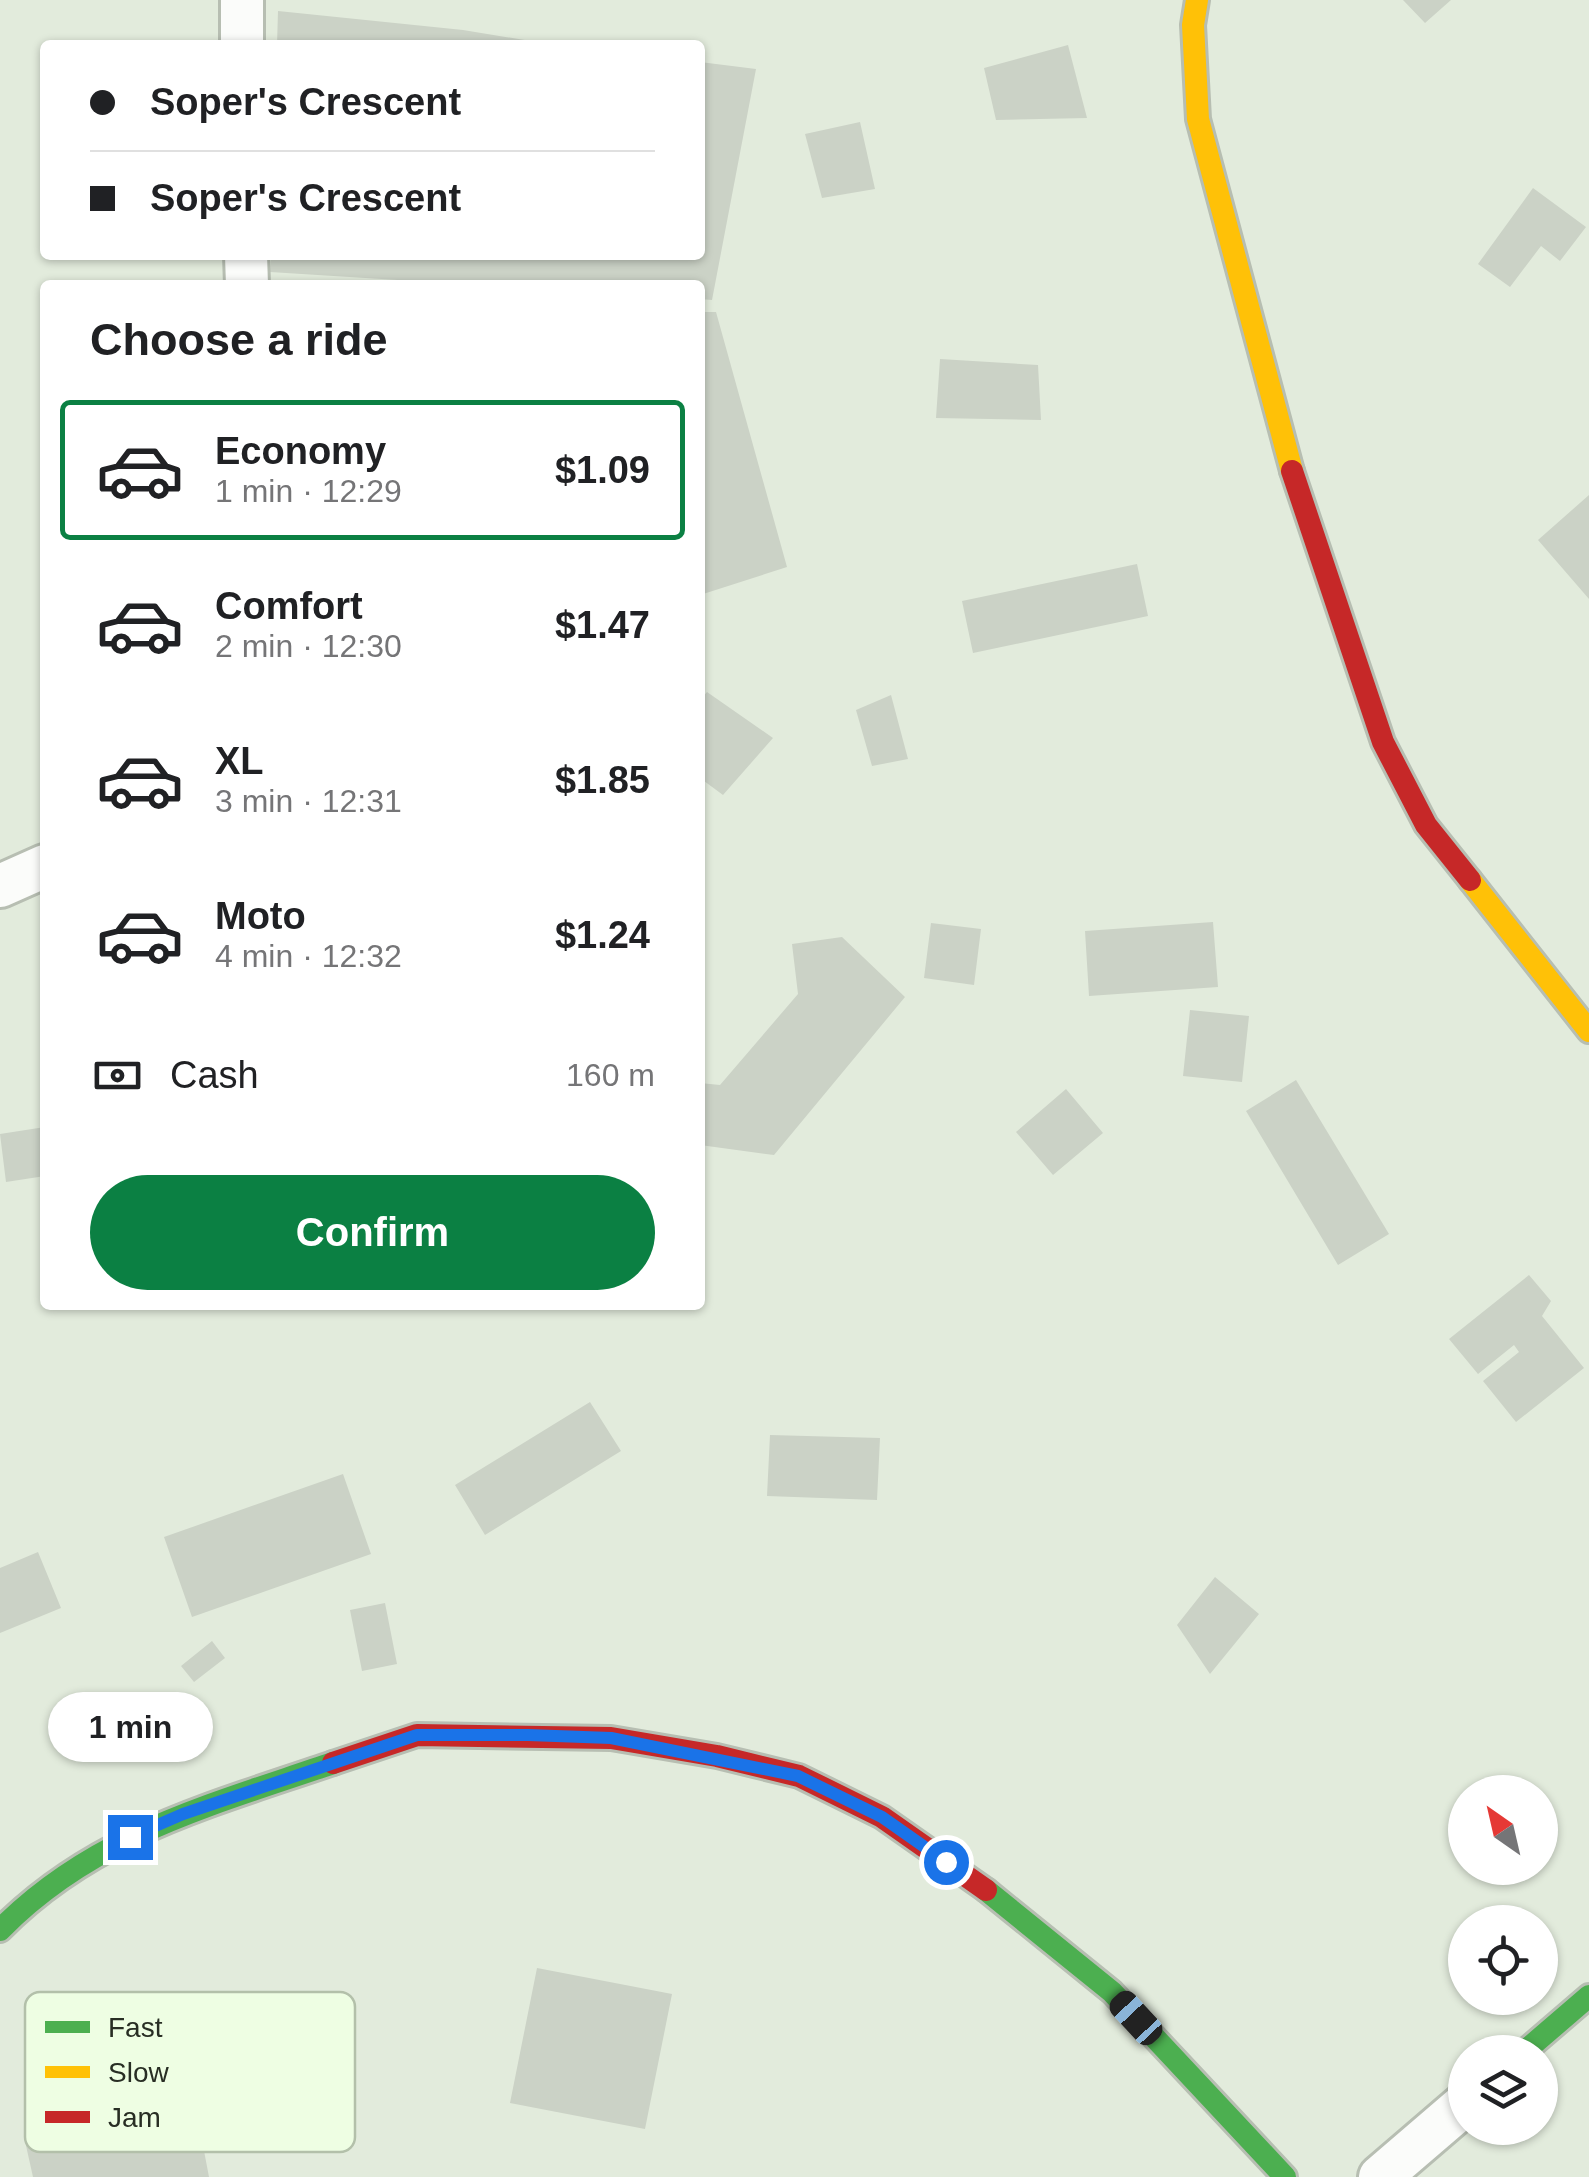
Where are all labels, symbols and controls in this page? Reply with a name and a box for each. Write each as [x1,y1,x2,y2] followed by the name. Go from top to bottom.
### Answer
[150,81,461,123] text: Soper's Crescent
[150,177,461,219] text: Soper's Crescent
[90,314,388,365] text: Choose a ride
[95,425,185,515] icon: car
[215,430,386,472] text: Economy
[555,449,650,491] text: $1.09
[215,473,402,509] text: 1 min · 12:29
[95,580,185,670] icon: car
[215,585,363,627] text: Comfort
[555,604,650,646] text: $1.47
[215,628,402,664] text: 2 min · 12:30
[95,735,185,825] icon: car
[215,740,264,782] text: XL
[555,759,650,801] text: $1.85
[215,783,402,819] text: 3 min · 12:31
[95,890,185,980] icon: car
[215,895,306,937] text: Moto
[555,914,650,956] text: $1.24
[215,938,402,974] text: 4 min · 12:32
[90,1048,145,1103] icon: cash
[170,1054,259,1096] text: Cash
[566,1057,655,1093] text: 160 m
[90,1175,655,1290] button: Confirm
[48,1692,212,1762] callout: 1 min
[89,1709,172,1745] text: 1 min
[1448,1775,1558,1885] north arrow
[1448,1775,1558,2145] map controls
[108,1815,153,1860] route end
[924,1840,969,1885] route start
[1448,1905,1558,2015] button: locate
[1105,1986,1167,2050] car
[25,1992,355,2152] legend
[108,2012,163,2043] text: Fast
[1448,2035,1558,2145] button: layers
[108,2057,169,2088] text: Slow
[108,2102,161,2133] text: Jam

